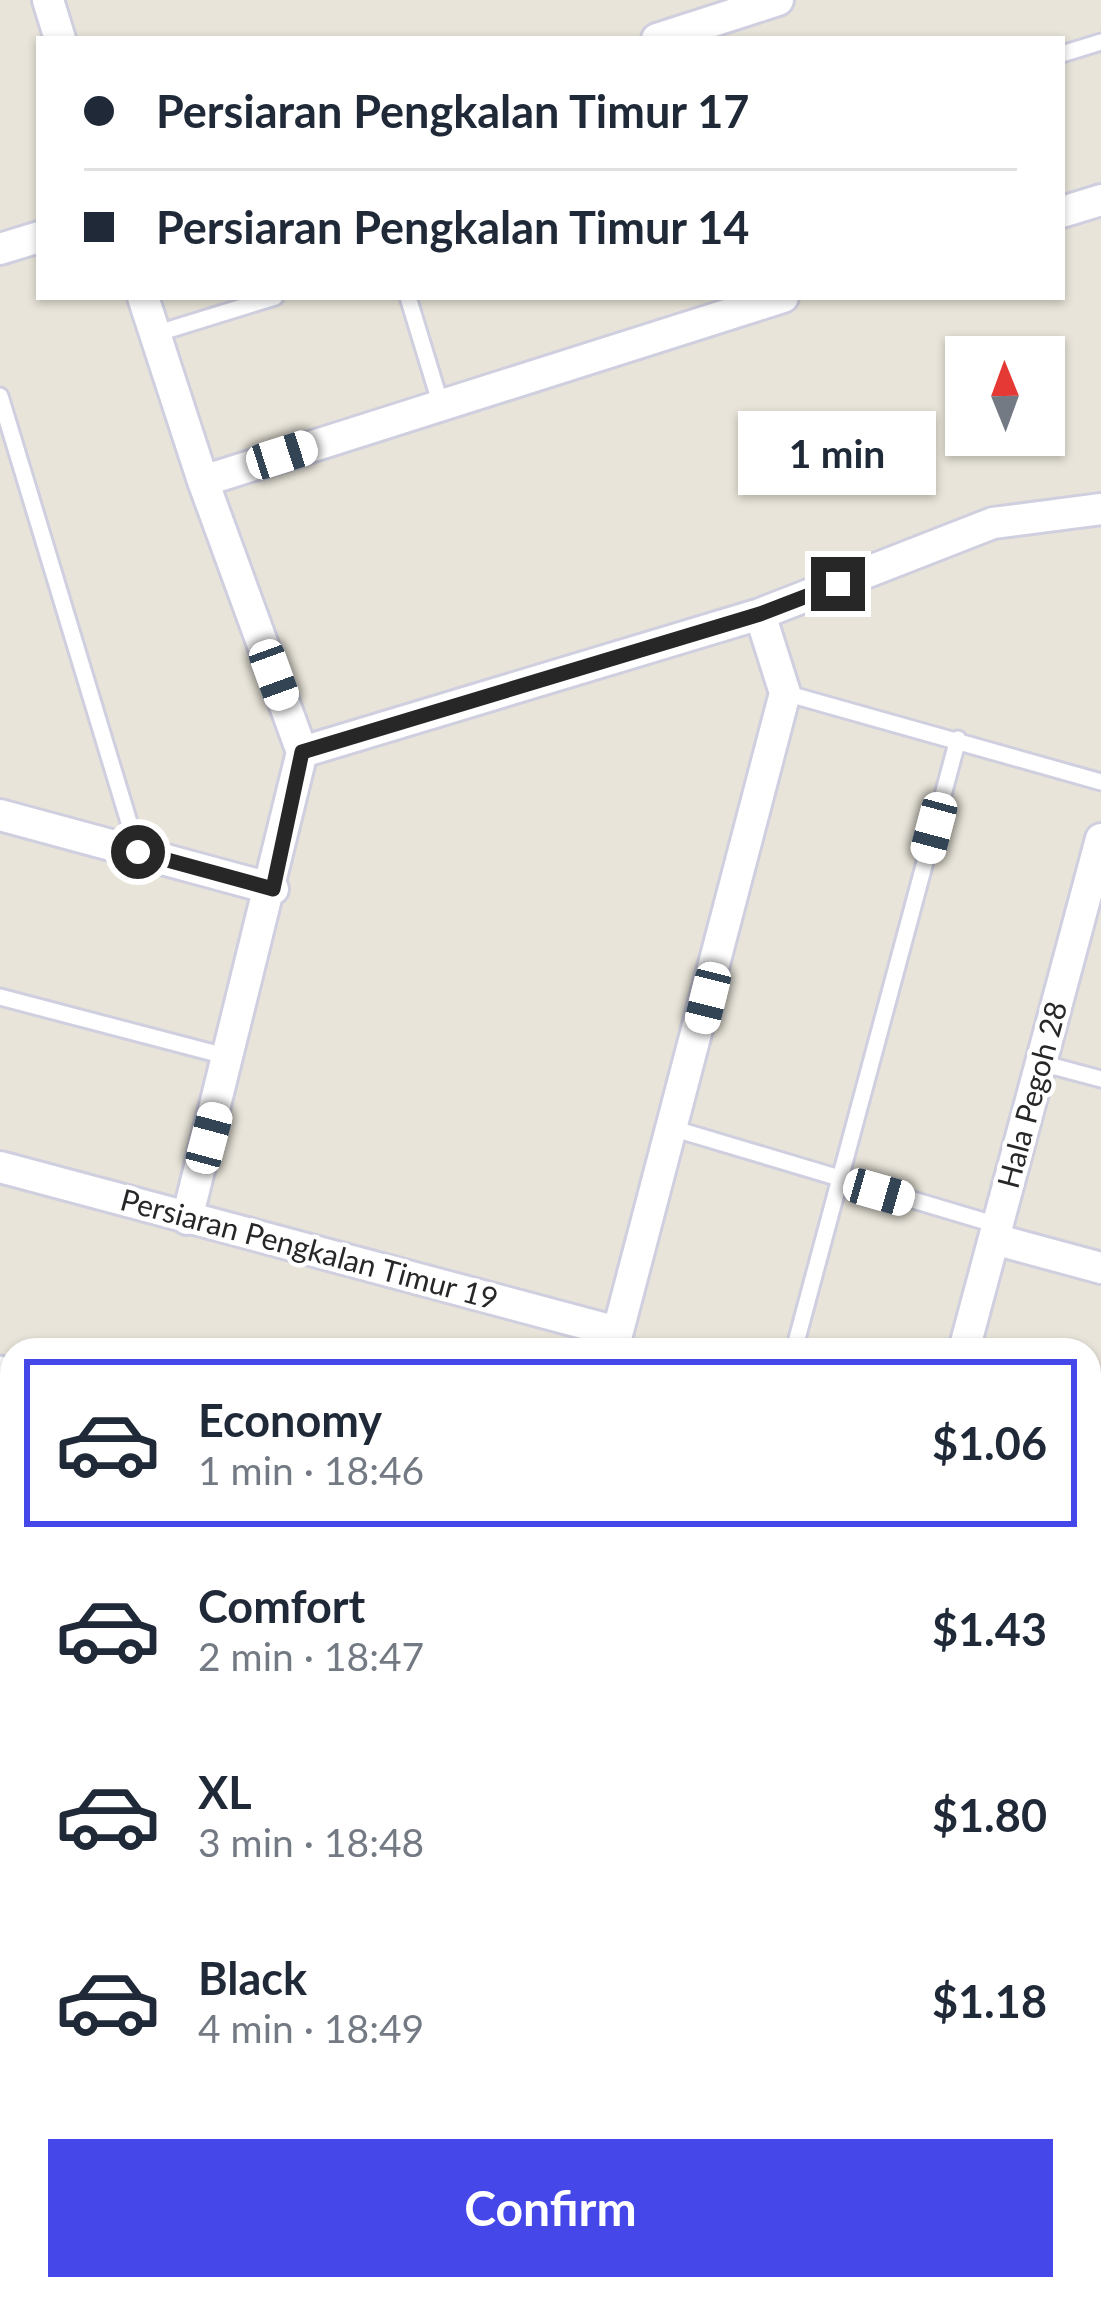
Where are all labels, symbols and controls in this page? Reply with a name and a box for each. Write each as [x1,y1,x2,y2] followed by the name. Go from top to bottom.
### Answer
[156,84,749,138] text: Persiaran Pengkalan Timur 17
[156,200,749,254] text: Persiaran Pengkalan Timur 14
[945,336,1065,456] north arrow
[945,336,1065,456] map controls
[739,410,937,494] callout: 1 min
[242,427,322,483] car
[789,430,885,476] text: 1 min
[811,557,865,611] route end
[245,635,303,715] car
[907,789,961,867] car
[111,825,165,879] route start
[682,959,734,1037] car
[989,997,1073,1192] street label: Hala Pegoh 28
[182,1099,236,1177] car
[839,1165,919,1219] car
[117,1180,502,1316] street label: Persiaran Pengkalan Timur 19
[54,1389,162,1497] icon: car
[198,1393,382,1447] text: Economy
[932,1416,1047,1470] text: $1.06
[198,1447,424,1493] text: 1 min · 18:46
[54,1575,162,1683] icon: car
[198,1579,365,1633] text: Comfort
[932,1602,1047,1656] text: $1.43
[198,1633,424,1679] text: 2 min · 18:47
[54,1761,162,1869] icon: car
[198,1765,252,1819] text: XL
[932,1788,1047,1842] text: $1.80
[198,1819,424,1865] text: 3 min · 18:48
[54,1947,162,2055] icon: car
[198,1951,307,2005] text: Black
[932,1974,1047,2028] text: $1.18
[198,2005,424,2051] text: 4 min · 18:49
[48,2139,1053,2277] button: Confirm

